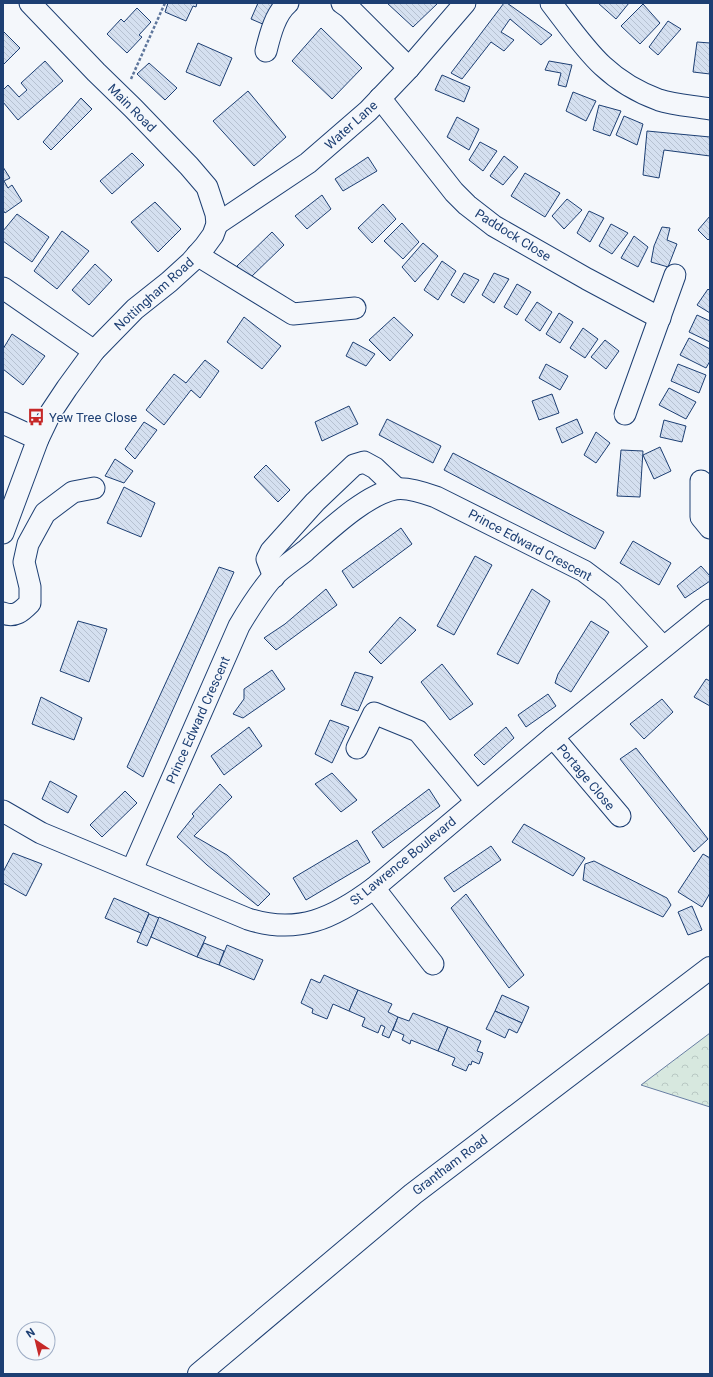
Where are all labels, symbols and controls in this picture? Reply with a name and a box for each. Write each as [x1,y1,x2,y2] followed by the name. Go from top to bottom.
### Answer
[105,81,159,135] street label: Main Road
[322,98,380,152] street label: Water Lane
[472,206,554,264] street label: Paddock Close
[111,254,197,334] street label: Nottingham Road
[26,407,46,427] bus stop icon: Yew Tree Close
[49,410,137,425] place label: Yew Tree Close
[466,506,594,584] street label: Prince Edward Crescent
[163,654,233,786] street label: Prince Edward Crescent
[554,741,618,813] street label: Portage Close
[347,814,459,908] street label: St Lawrence Boulevard
[409,1132,491,1198] street label: Grantham Road
[16,1321,56,1361] north arrow
[24,1326,38,1341] text: N

